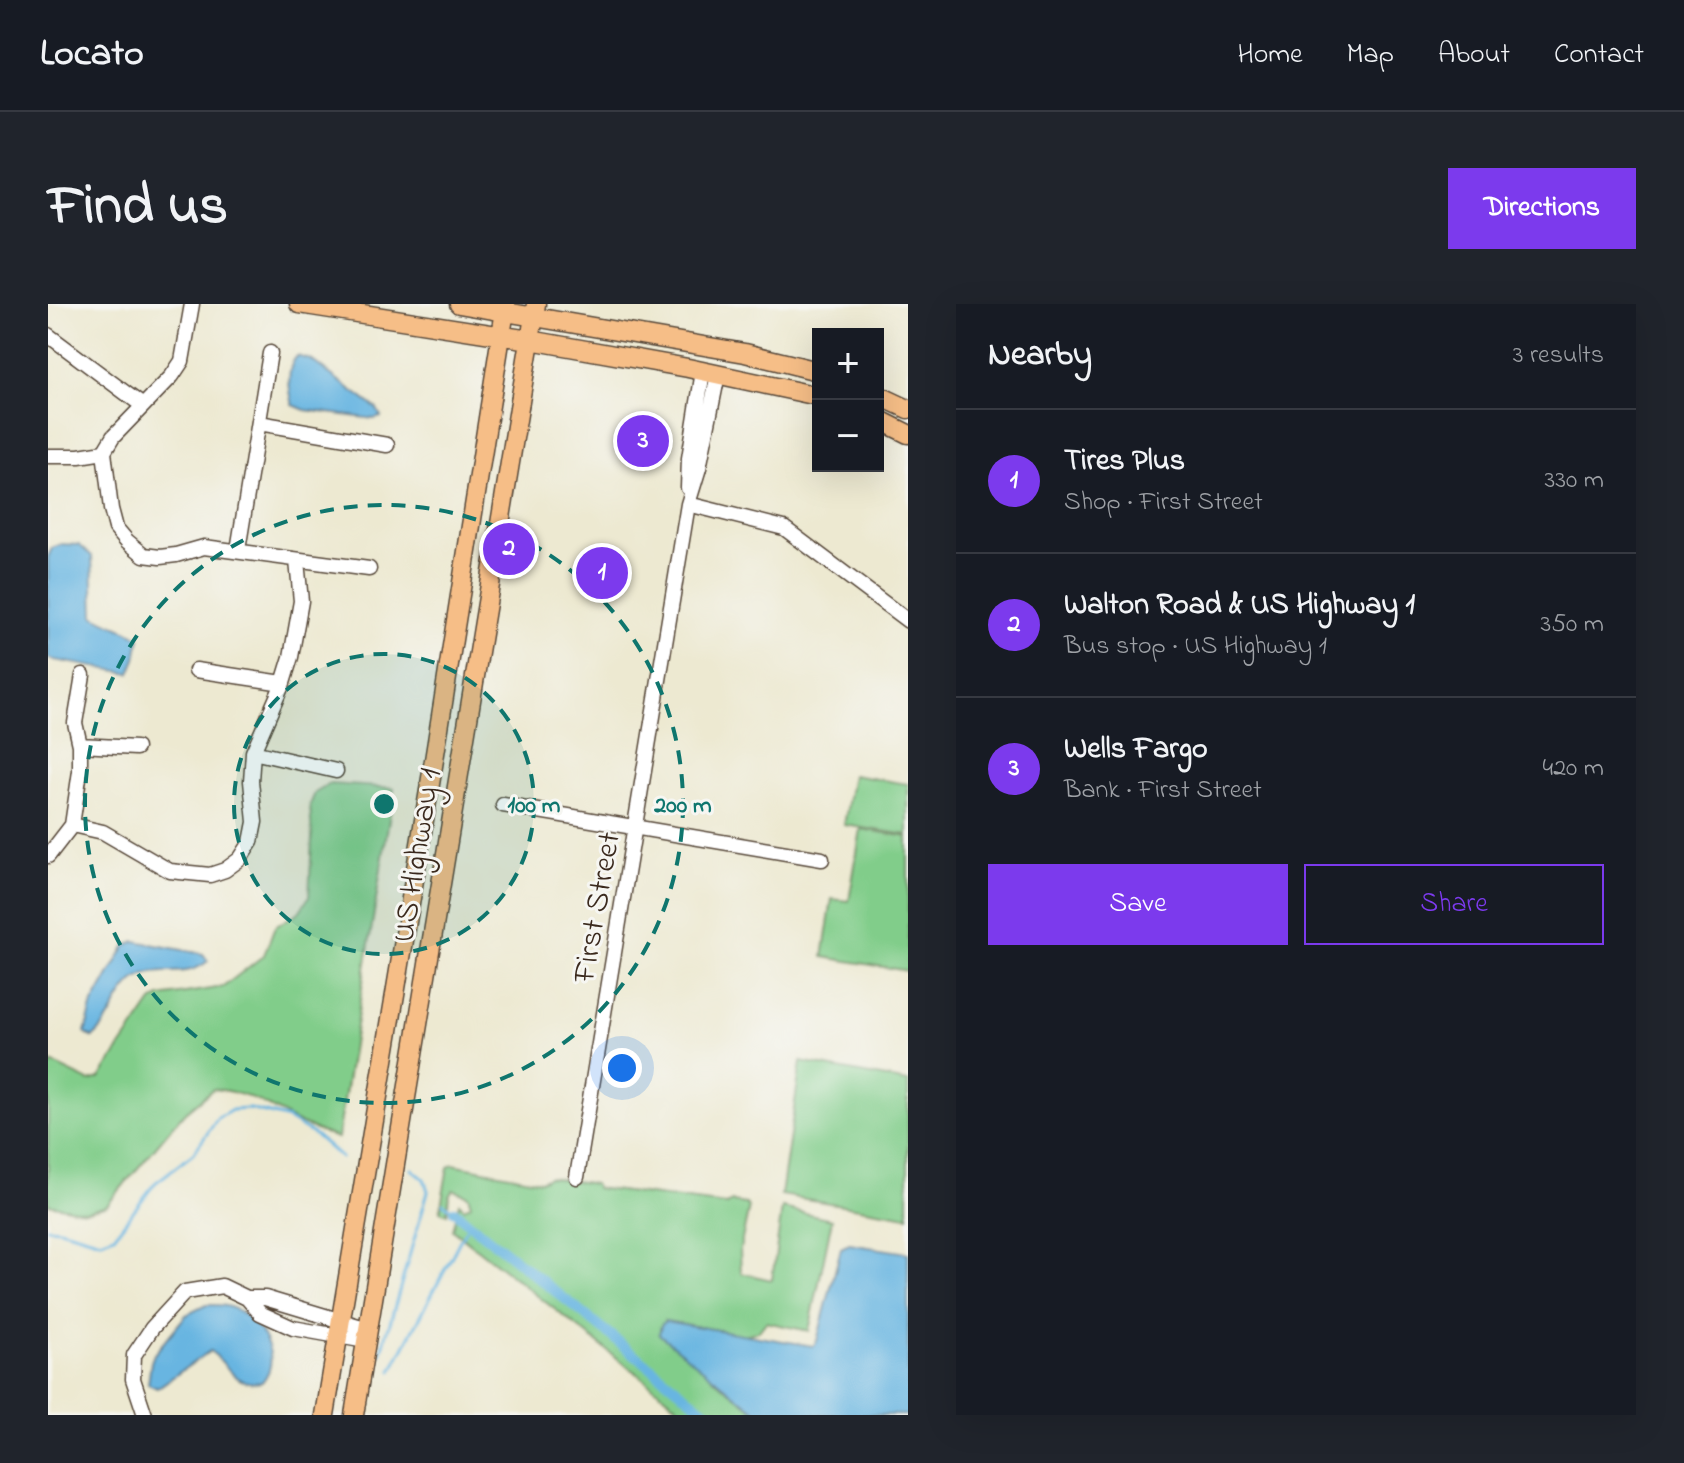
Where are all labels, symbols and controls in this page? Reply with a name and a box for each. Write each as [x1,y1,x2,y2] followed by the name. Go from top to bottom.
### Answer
[40,27,144,83] text: Locato
[1237,35,1303,76] text: Home
[1347,35,1394,76] text: Map
[1438,35,1510,76] text: About
[1554,35,1644,76] text: Contact
[48,168,228,249] text: Find us
[1448,168,1636,249] button: Directions
[812,328,884,472] map controls
[812,328,884,400] button: +
[988,331,1092,381] text: Nearby
[1513,337,1604,375] text: 3 results
[812,400,884,472] button: −
[617,411,669,471] pin: 3
[1064,440,1185,484] text: Tires Plus
[1010,462,1018,500] text: 1
[1545,462,1604,500] text: 330 m
[1064,484,1263,522] text: Shop · First Street
[483,519,535,579] pin: 2
[576,543,628,603] pin: 1
[1064,584,1415,628] text: Walton Road & US Highway 1
[1008,606,1020,644] text: 2
[1540,606,1604,644] text: 350 m
[1064,628,1327,666] text: Bus stop · US Highway 1
[1064,728,1208,772] text: Wells Fargo
[1009,750,1019,788] text: 3
[1542,750,1604,788] text: 420 m
[382,765,455,946] street label: US Highway 1
[1064,772,1262,810] text: Bank · First Street
[508,789,561,824] text: 100 m
[653,789,712,824] text: 200 m
[370,790,398,818] centre of rings
[562,828,635,988] street label: First Street
[988,864,1288,945] button: Save
[1304,864,1604,945] button: Share
[602,1048,642,1088] your location

